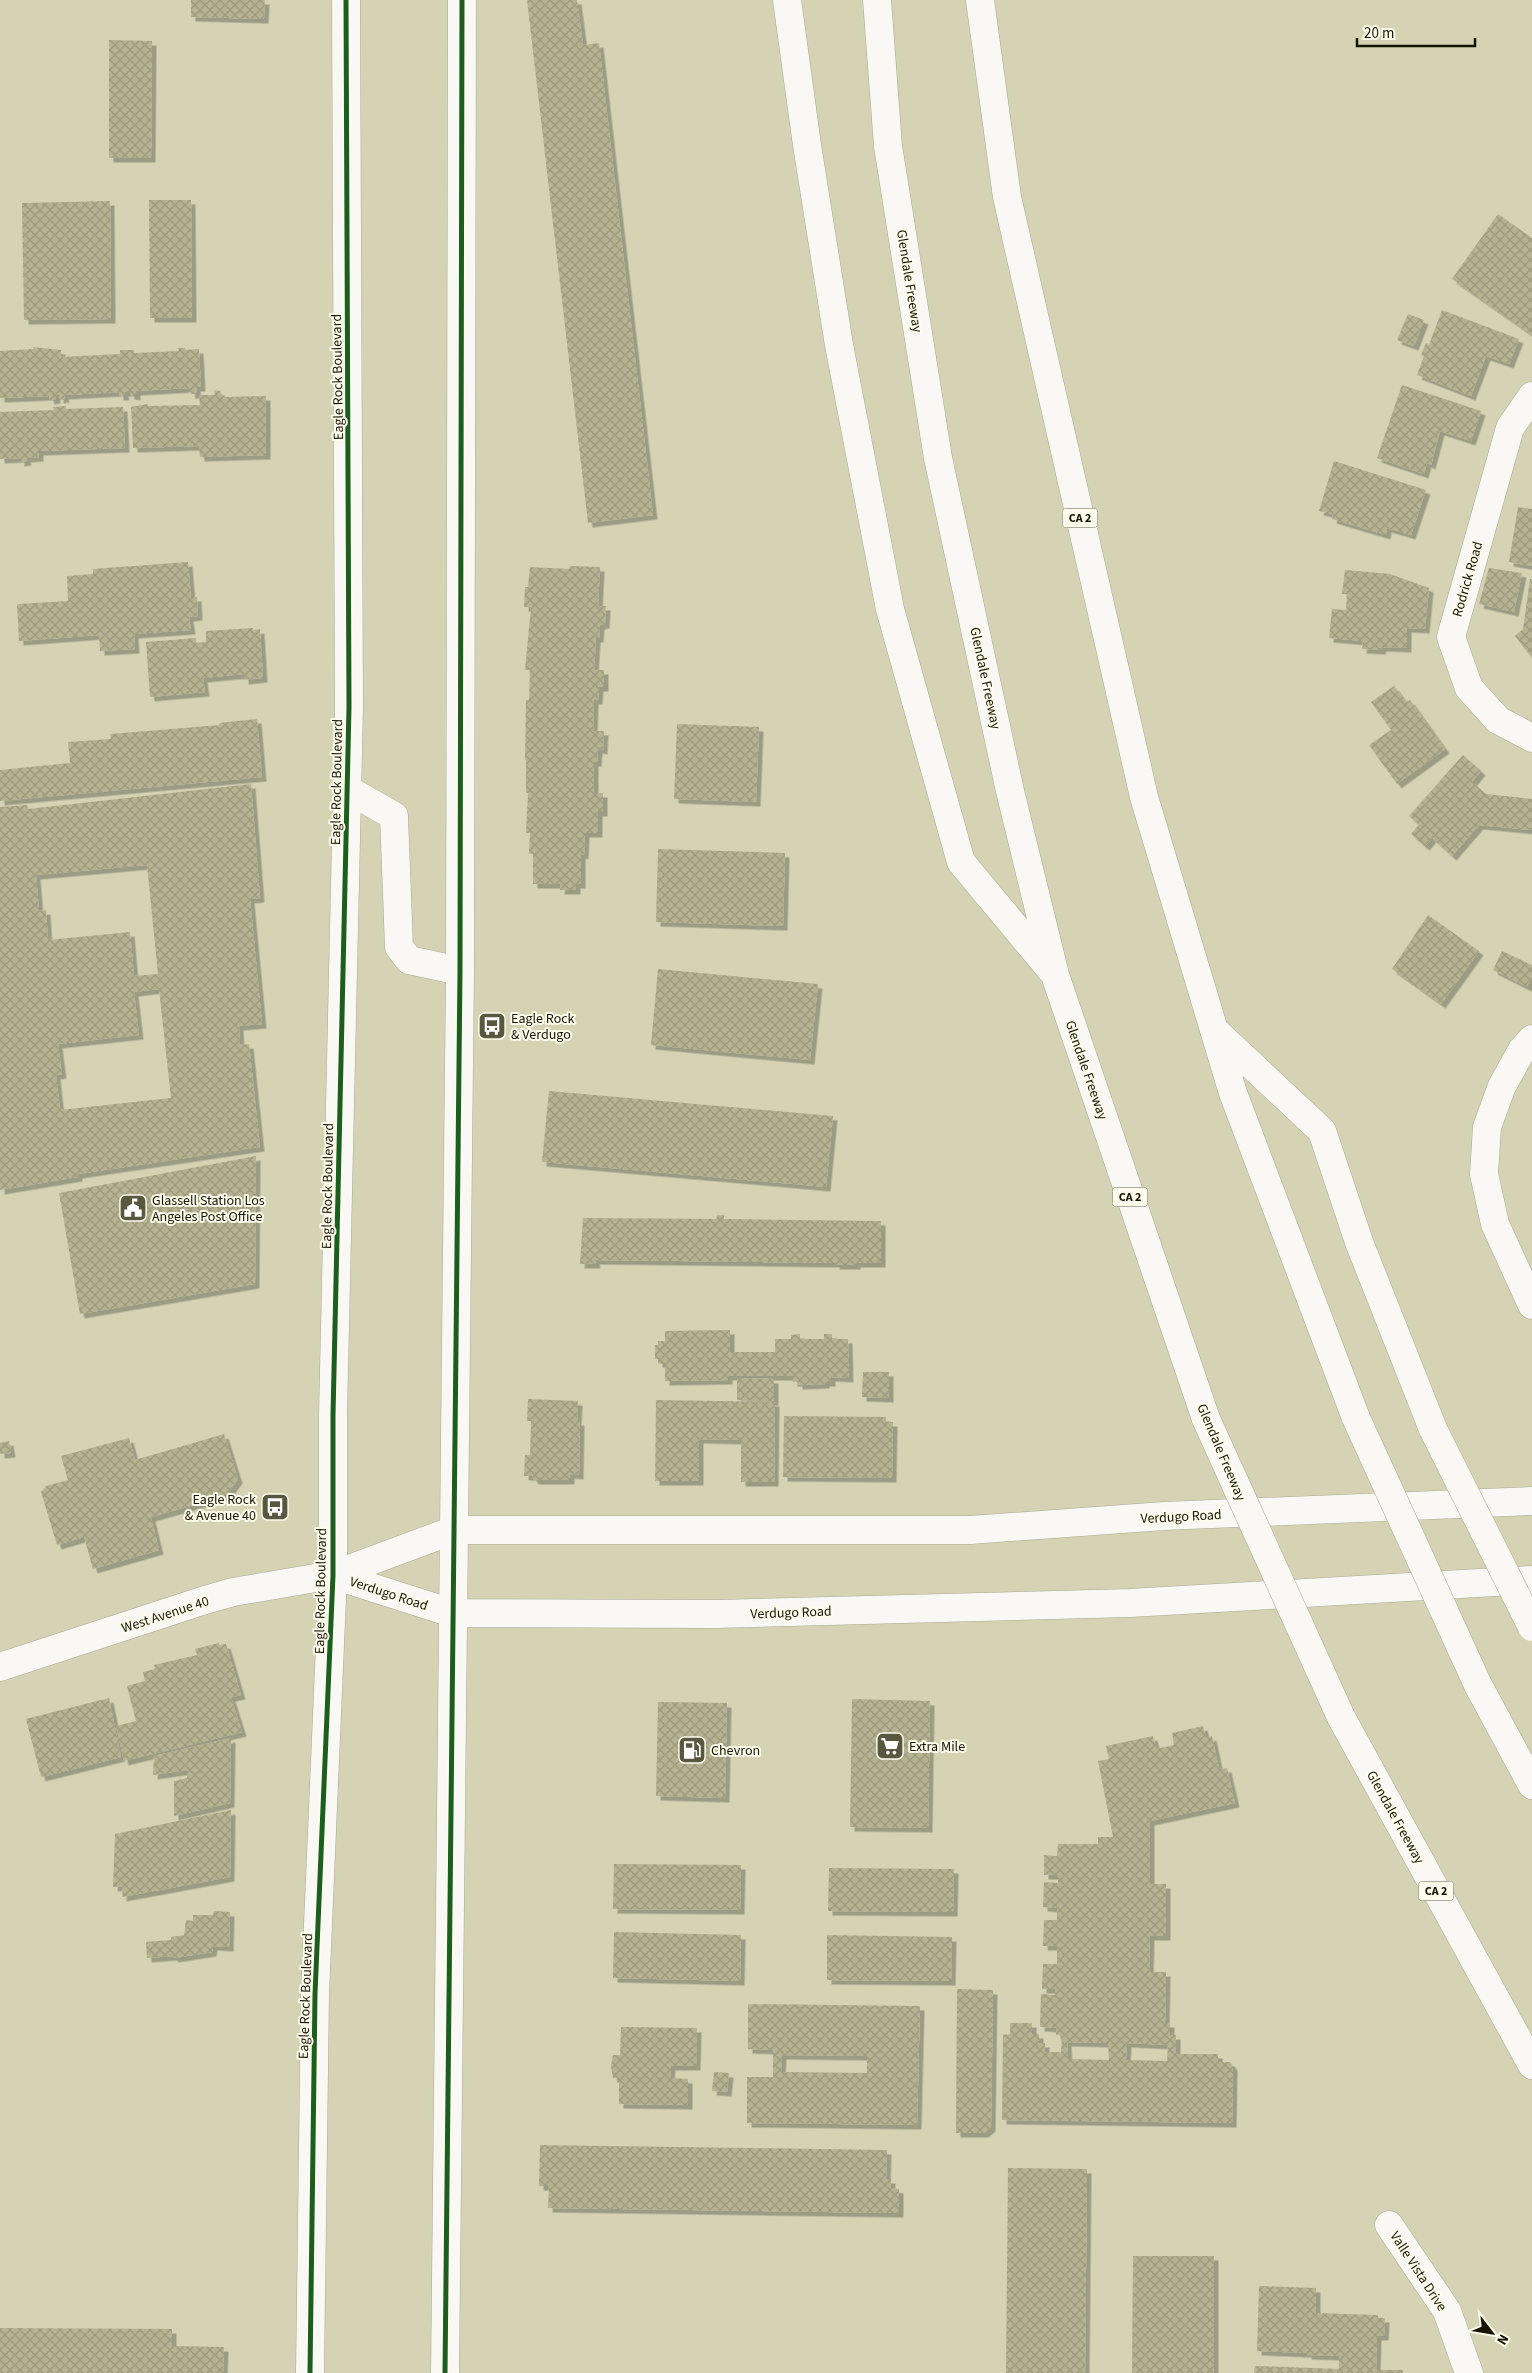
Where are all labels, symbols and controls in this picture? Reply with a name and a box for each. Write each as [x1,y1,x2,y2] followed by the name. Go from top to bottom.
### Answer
[1357,15,1474,47] scale bar
[1364,23,1394,44] text: 20 m
[891,228,927,334] street label: Glendale Freeway
[327,314,349,440] street label: Eagle Rock Boulevard
[1062,508,1098,528] road number: CA 2
[1448,539,1488,619] street label: Rodrick Road
[964,625,1006,731] street label: Glendale Freeway
[326,719,348,845] street label: Eagle Rock Boulevard
[511,1009,575,1045] place label: Eagle Rock & Verdugo
[477,1011,507,1041] bus stop icon: Eagle Rock & Verdugo
[1060,1018,1113,1123] street label: Glendale Freeway
[317,1123,339,1249] street label: Eagle Rock Boulevard
[1112,1188,1148,1206] road number: CA 2
[152,1191,265,1227] place label: Glassell Station Los Angeles Post Office
[118,1193,148,1223] public building icon: Glassell Station Los Angeles Post Office
[1192,1401,1251,1504] street label: Glendale Freeway
[185,1490,256,1526] place label: Eagle Rock & Avenue 40
[260,1492,290,1522] bus stop icon: Eagle Rock & Avenue 40
[1140,1505,1222,1529] street label: Verdugo Road
[310,1528,332,1654] street label: Eagle Rock Boulevard
[347,1572,430,1616] street label: Verdugo Road
[119,1591,212,1639] street label: West Avenue 40
[750,1602,832,1624] street label: Verdugo Road
[875,1731,905,1761] supermarket icon: Extra Mile
[677,1735,707,1765] fuel station icon: Chevron
[909,1737,965,1757] place label: Extra Mile
[711,1741,760,1761] place label: Chevron
[1361,1767,1429,1868] street label: Glendale Freeway
[1418,1882,1454,1900] road number: CA 2
[294,1933,318,2059] street label: Eagle Rock Boulevard
[1385,2228,1452,2315] street label: Valle Vista Drive
[1467,2308,1517,2358] north arrow
[1491,2330,1513,2348] text: N

